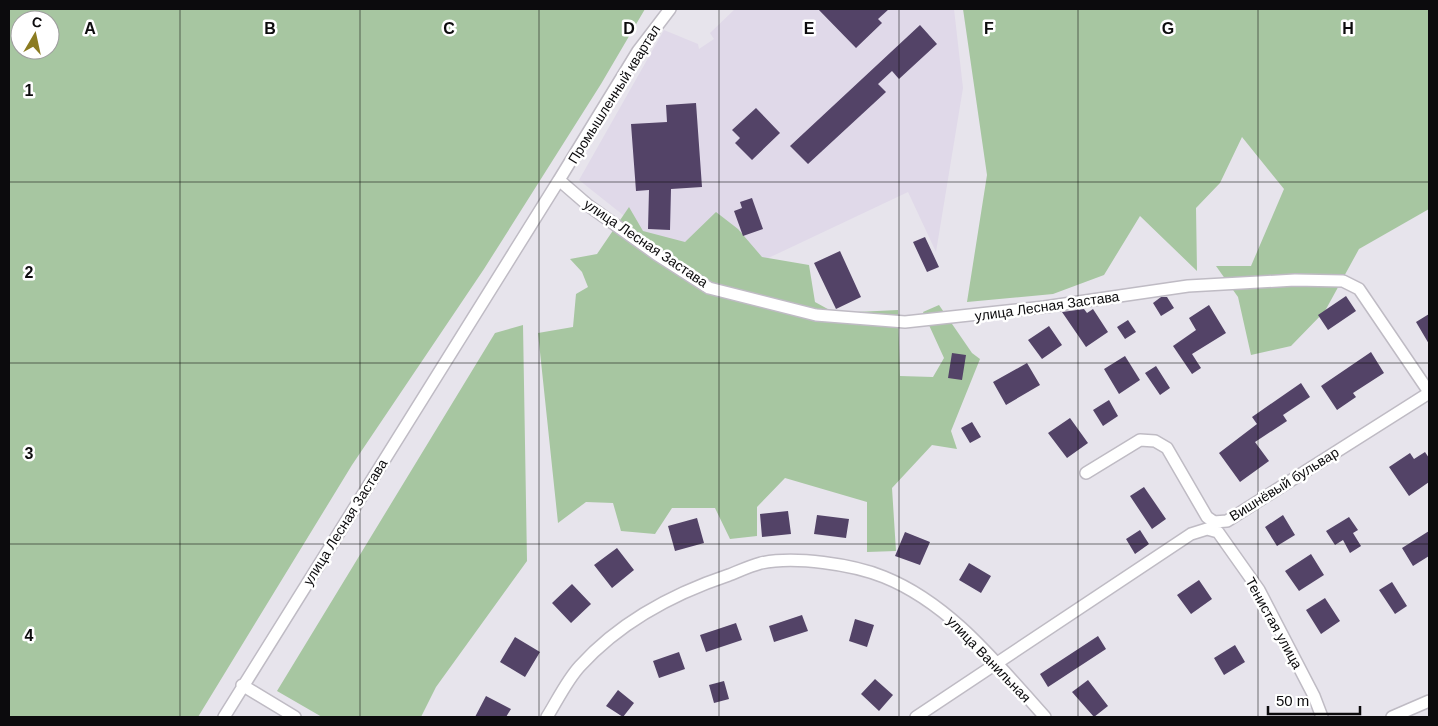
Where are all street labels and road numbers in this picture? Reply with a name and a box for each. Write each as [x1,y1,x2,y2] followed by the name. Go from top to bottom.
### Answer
[565,22,663,166] street label: Промышленный квартал
[581,196,711,290] street label: улица Лесная Застава
[974,288,1120,324] street label: улица Лесная Застава
[1226,444,1342,524] street label: Вишнёвый бульвар
[300,456,390,588] street label: улица Лесная Застава
[1242,574,1306,672] street label: Тенистая улица
[944,613,1034,705] street label: улица Ванильная

